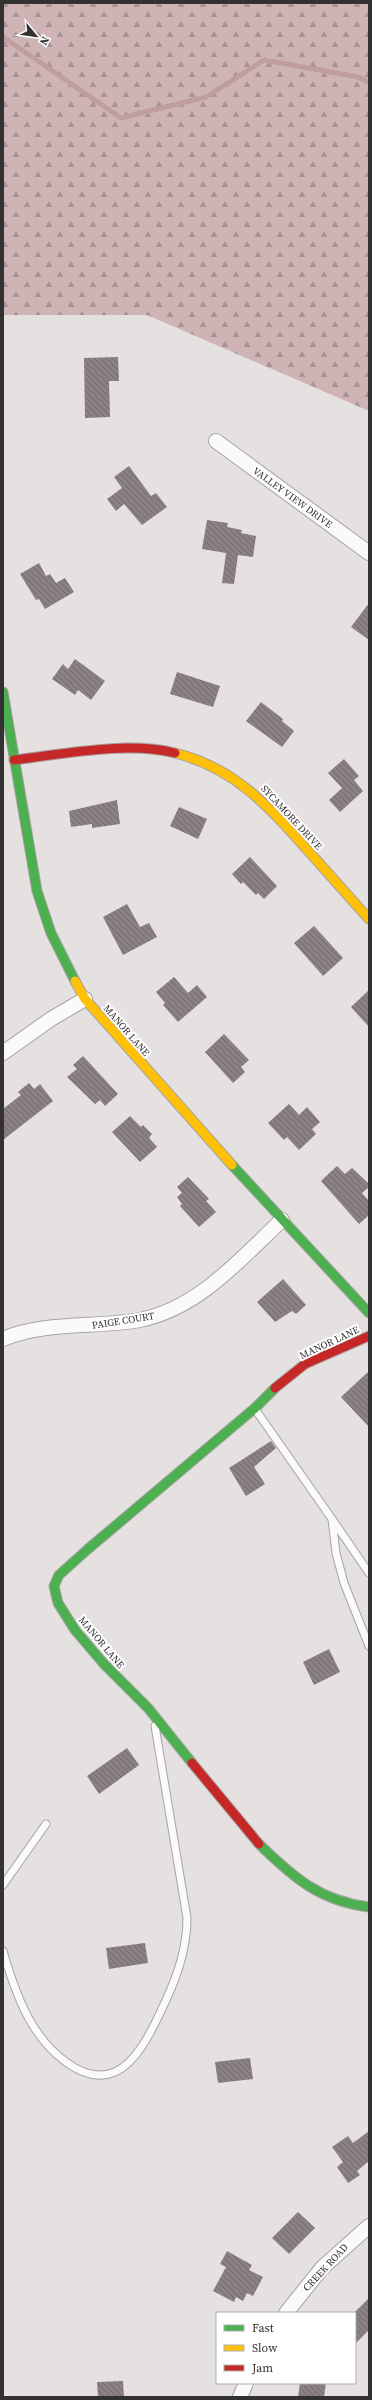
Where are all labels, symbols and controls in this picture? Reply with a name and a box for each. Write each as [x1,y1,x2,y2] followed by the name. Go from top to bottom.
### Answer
[16,16,56,56] north arrow
[36,33,53,48] text: N
[250,464,335,531] street label: VALLEY VIEW DRIVE
[258,782,325,852] street label: SYCAMORE DRIVE
[101,1002,153,1059] street label: MANOR LANE
[91,1309,155,1332] street label: PAIGE COURT
[297,1323,361,1362] street label: MANOR LANE
[76,1614,127,1671] street label: MANOR LANE
[300,2241,351,2294] street label: CREEK ROAD
[216,2312,356,2384] legend
[252,2320,274,2336] text: Fast
[252,2340,278,2356] text: Slow
[251,2360,273,2376] text: Jam

